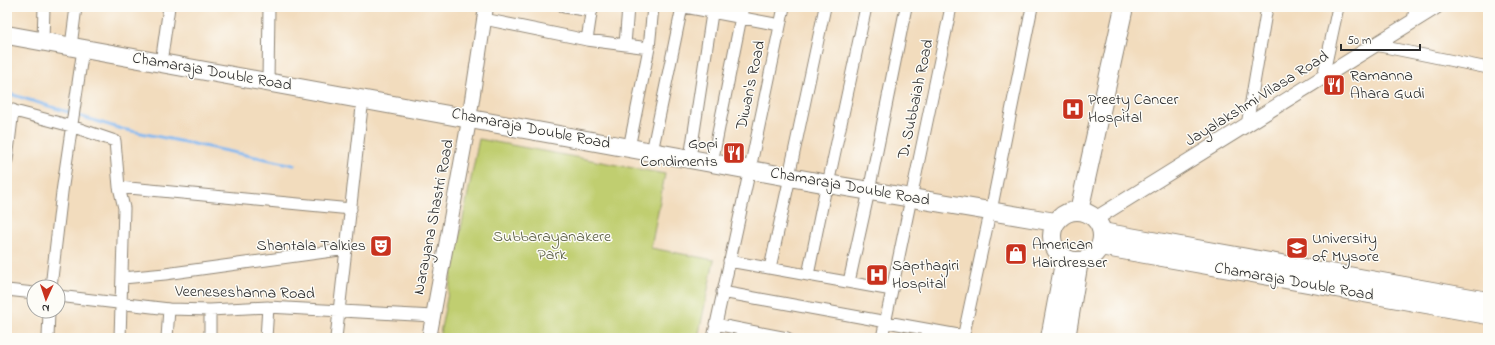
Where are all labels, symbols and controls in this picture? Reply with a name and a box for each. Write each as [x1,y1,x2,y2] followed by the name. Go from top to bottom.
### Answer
[1341,26,1420,52] scale bar
[1347,32,1371,50] text: 50 m
[891,37,940,162] street label: D. Subbaiah Road
[730,38,772,133] street label: Diwan's Road
[1180,45,1334,153] street label: Jayalakshmi Vilasa Road
[130,46,294,98] street label: Chamaraja Double Road
[1350,64,1425,106] place label: Ramanna Ahara Gudi
[1321,72,1347,98] restaurant icon: Ramanna Ahara Gudi
[1088,88,1178,130] place label: Preety Cancer Hospital
[1060,96,1086,122] hospital icon: Preety Cancer Hospital
[450,102,612,156] street label: Chamaraja Double Road
[640,132,718,174] place label: Gopi Condiments
[407,137,461,297] street label: Narayana Shastri Road
[721,140,747,166] restaurant icon: Gopi Condiments
[768,161,932,213] street label: Chamaraja Double Road
[493,225,612,267] park label: Subbarayanakere Park
[1312,227,1380,269] place label: University of Mysore
[368,233,394,259] theatre icon: Shantala Talkies
[1032,233,1107,275] place label: American Hairdresser
[257,234,366,258] place label: Shantala Talkies
[1284,235,1310,261] school or university icon: University of Mysore
[1003,241,1029,267] shop icon: American Hairdresser
[892,254,959,296] place label: Sapthagiri Hospital
[1212,256,1376,308] street label: Chamaraja Double Road
[864,262,890,288] hospital icon: Sapthagiri Hospital
[26,279,66,319] north arrow
[174,280,315,306] street label: Veeneseshanna Road
[41,300,50,316] text: N

